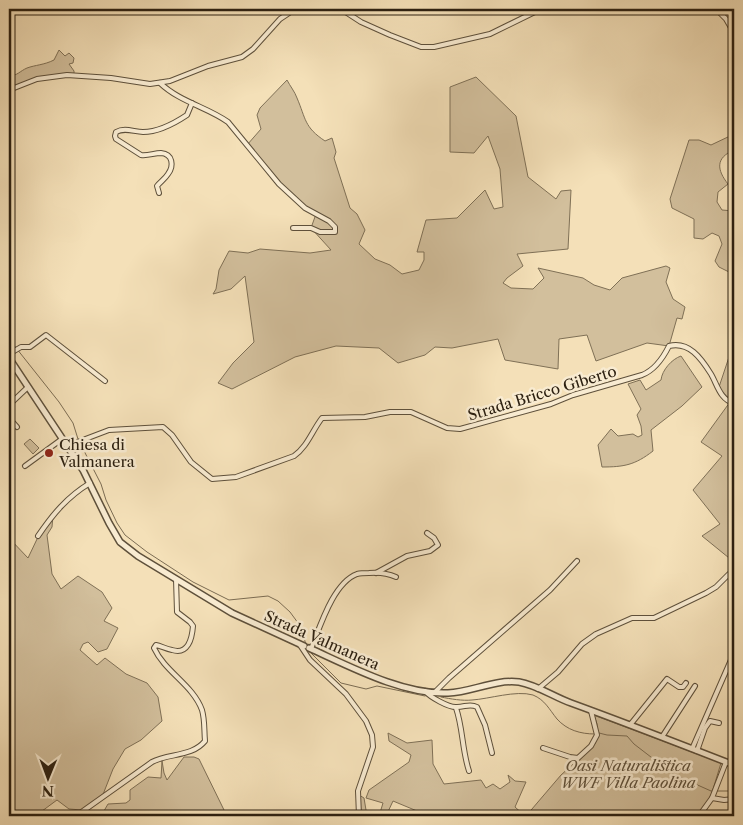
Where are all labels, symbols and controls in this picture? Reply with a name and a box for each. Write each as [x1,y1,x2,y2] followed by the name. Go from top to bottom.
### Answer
[465,361,619,425] street label: Strada Bricco Giberto
[58,435,135,471] place label: Chiesa di Valmanera
[43,447,55,459] marker: Chiesa di Valmanera
[261,606,383,674] street label: Strada Valmanera
[22,752,72,802] north arrow
[560,756,696,792] park label: Oasi Naturalistica WWF Villa Paolina
[42,782,54,800] text: N

